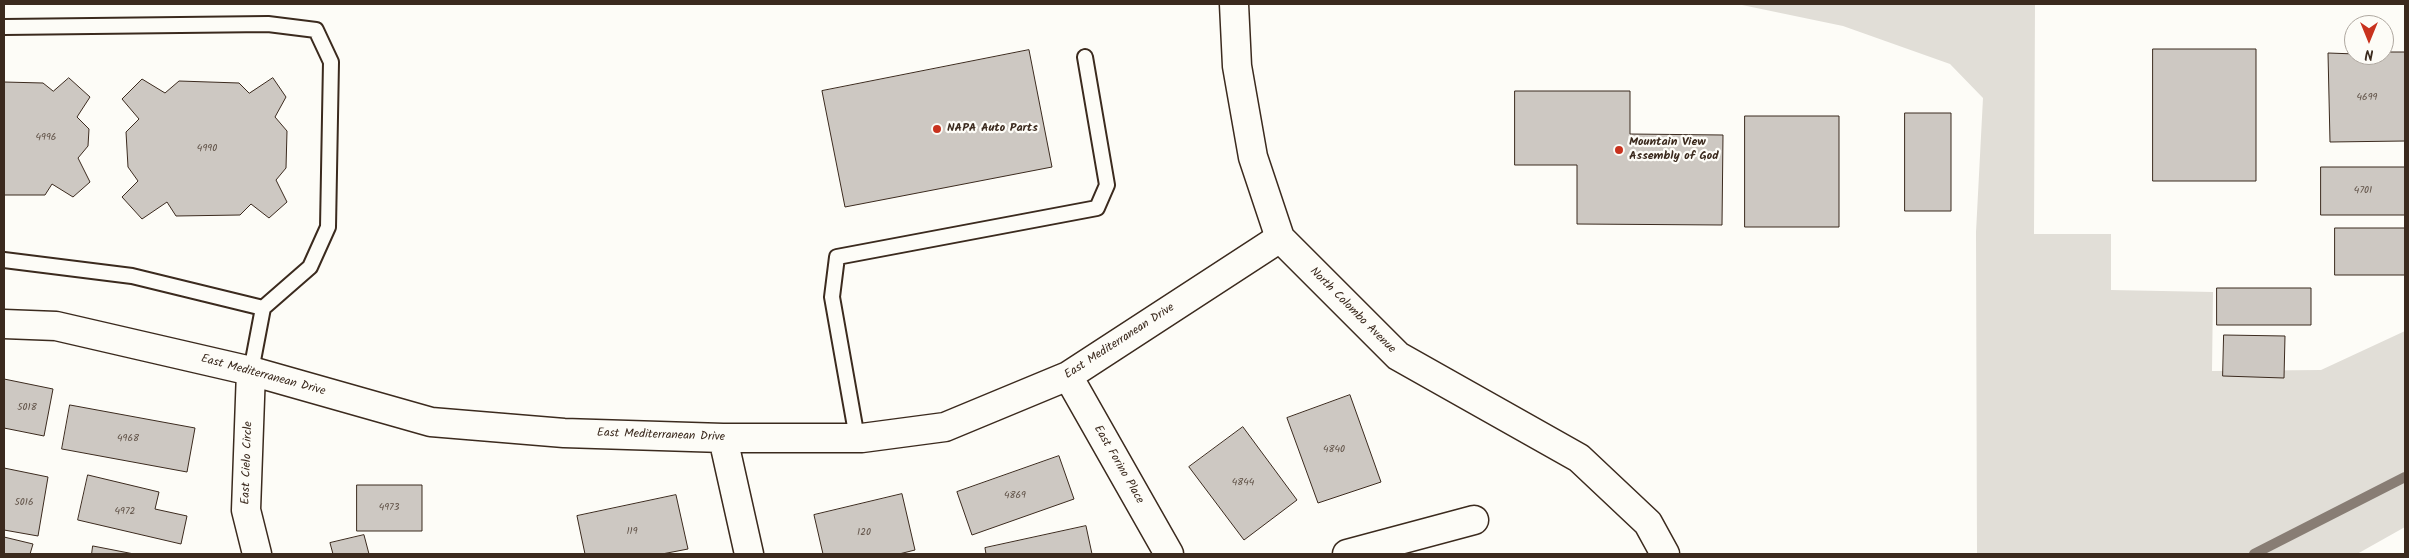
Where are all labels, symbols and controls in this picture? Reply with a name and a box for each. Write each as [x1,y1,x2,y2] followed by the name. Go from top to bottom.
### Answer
[2344,15,2394,65] north arrow
[2365,43,2373,65] text: N
[2357,92,2377,104] house number: 4699
[947,122,1038,136] place label: NAPA Auto Parts
[931,123,943,135] marker: NAPA Auto Parts
[36,132,56,144] house number: 4996
[1629,136,1719,164] place label: Mountain View Assembly of God
[197,143,217,155] house number: 4990
[1613,144,1625,156] marker: Mountain View Assembly of God
[2354,185,2372,197] house number: 4701
[1306,265,1398,357] street label: North Colombo Avenue
[1062,301,1178,383] street label: East Mediterranean Drive
[199,352,327,400] street label: East Mediterranean Drive
[17,402,37,414] house number: 5018
[239,421,257,505] street label: East Cielo Circle
[1090,423,1146,507] street label: East Forino Place
[597,427,725,445] street label: East Mediterranean Drive
[117,433,139,445] house number: 4968
[1323,444,1345,456] house number: 4840
[1232,477,1254,489] house number: 4844
[1004,490,1026,502] house number: 4869
[14,497,34,509] house number: 5016
[379,502,399,514] house number: 4973
[115,506,135,518] house number: 4972
[626,526,638,538] house number: 119
[857,527,871,539] house number: 120

